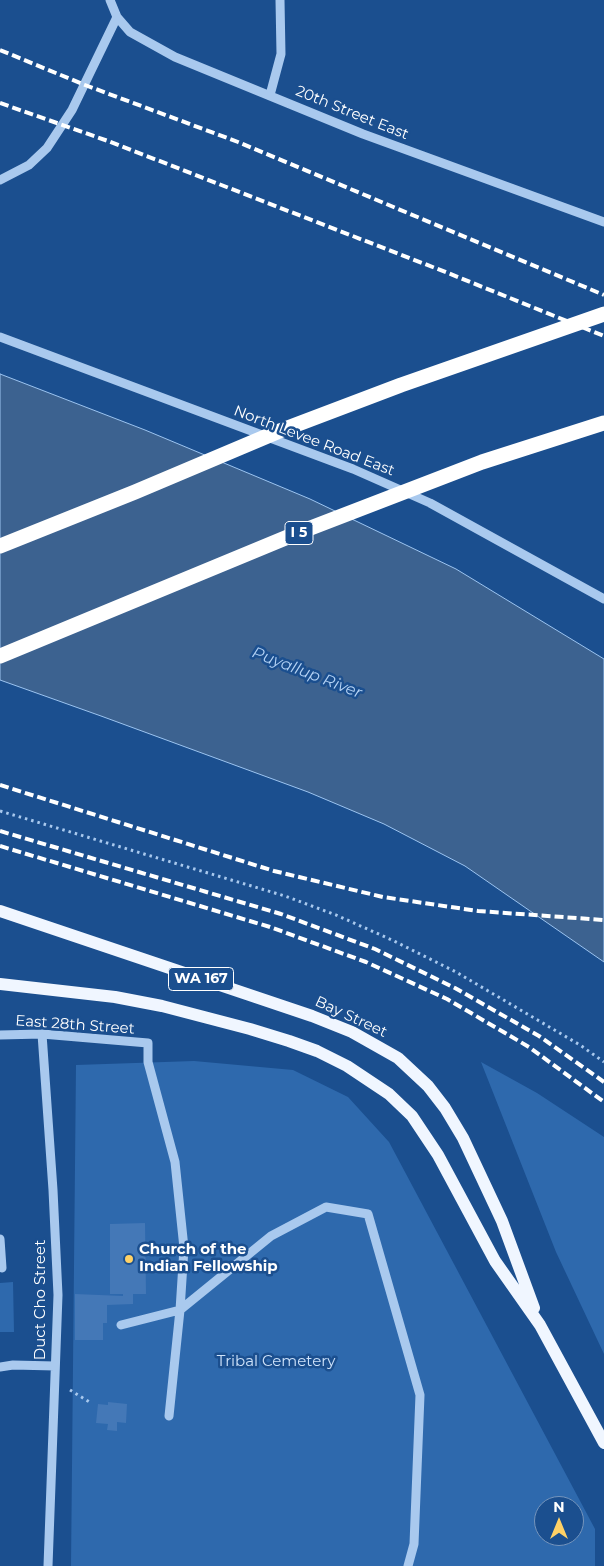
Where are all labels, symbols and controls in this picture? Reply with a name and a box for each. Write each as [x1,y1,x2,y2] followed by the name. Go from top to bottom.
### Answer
[293,82,411,144] street label: 20th Street East
[231,402,397,480] street label: North Levee Road East
[285,522,313,544] road number: I 5
[249,643,365,703] water label: Puyallup River
[168,968,234,991] road number: WA 167
[312,993,390,1041] street label: Bay Street
[15,1012,135,1038] street label: East 28th Street
[32,1240,50,1360] street label: Duct Cho Street
[139,1241,278,1276] place label: Church of the Indian Fellowship
[123,1253,135,1265] marker: Church of the Indian Fellowship
[217,1353,335,1371] park label: Tribal Cemetery
[534,1496,584,1546] north arrow
[553,1498,565,1516] text: N

